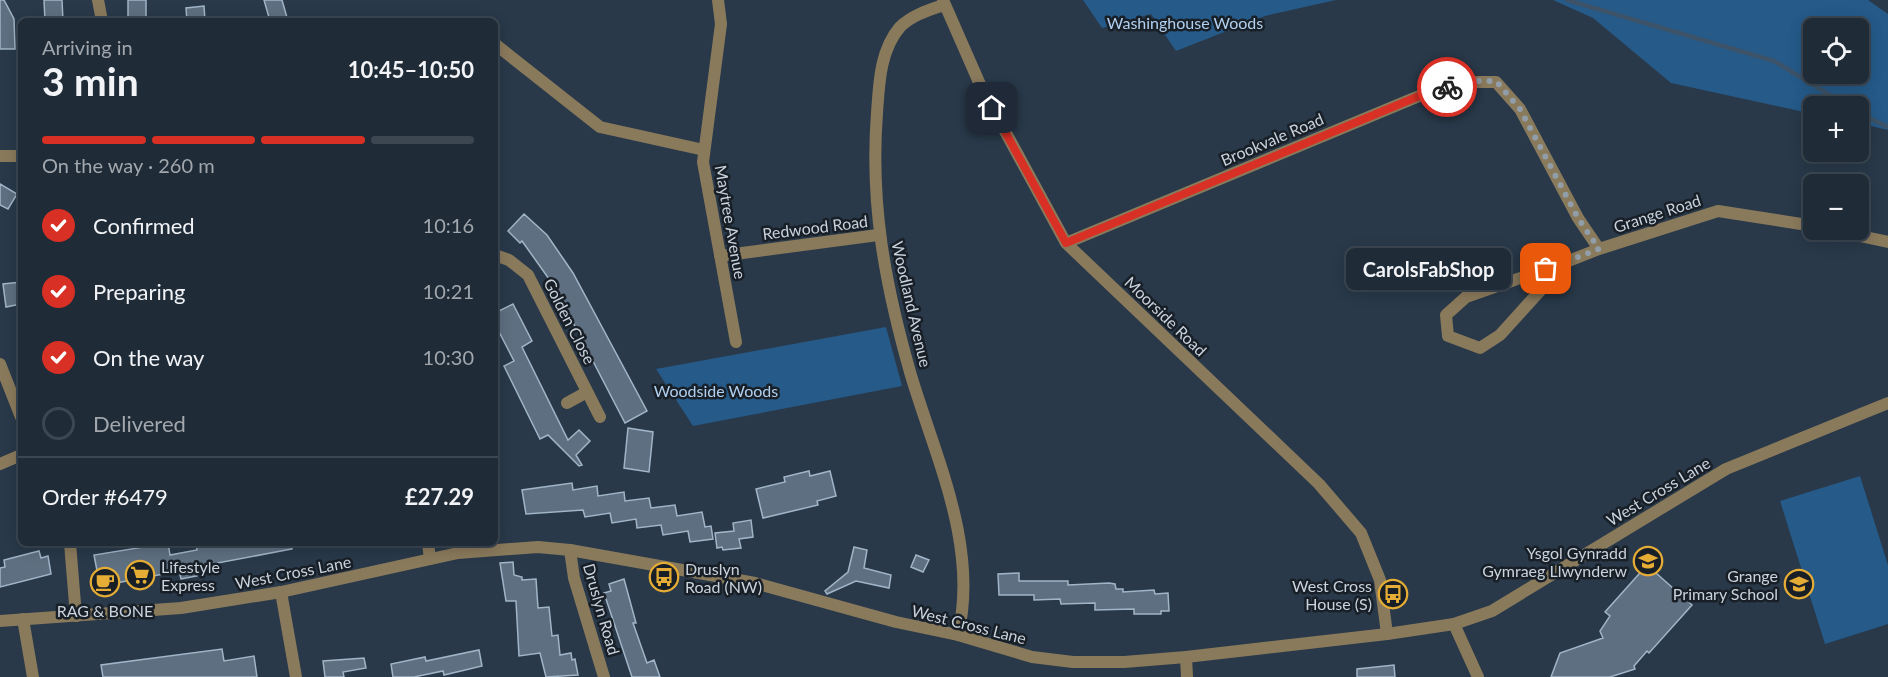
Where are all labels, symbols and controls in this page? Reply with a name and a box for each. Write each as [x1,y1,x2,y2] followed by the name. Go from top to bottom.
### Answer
[1107,13,1263,32] park label: Washinghouse Woods
[1803,18,1869,240] map controls
[1803,18,1869,84] button: locate
[42,35,133,59] text: Arriving in
[348,56,474,83] text: 10:45–10:50
[1417,57,1477,117] courier
[42,58,139,104] text: 3 min
[1431,71,1464,104] icon: bike
[966,82,1017,133] pin
[975,91,1008,124] icon: home
[1803,96,1869,162] button: +
[1218,109,1326,169] street label: Brookvale Road
[42,153,215,177] text: On the way · 260 m
[712,164,750,280] street label: Maytree Avenue
[1803,174,1869,240] button: −
[1611,190,1703,236] street label: Grange Road
[42,209,75,242] icon: check
[761,211,869,243] street label: Redwood Road
[93,212,195,239] text: Confirmed
[423,213,474,237] text: 10:16
[888,239,936,369] street label: Woodland Avenue
[1520,243,1571,294] pin
[1345,248,1510,290] callout: CarolsFabShop
[1529,252,1562,285] icon: bag
[1363,257,1494,281] text: CarolsFabShop
[1121,272,1211,360] street label: Moorside Road
[42,275,75,308] icon: check
[540,275,600,367] street label: Golden Close
[93,278,185,305] text: Preparing
[423,279,474,303] text: 10:21
[42,341,75,374] icon: check
[93,344,204,371] text: On the way
[423,345,474,369] text: 10:30
[654,381,778,400] park label: Woodside Woods
[93,410,186,437] text: Delivered
[1603,453,1713,529] street label: West Cross Lane
[42,483,168,510] text: Order #6479
[405,483,474,510] text: £27.29
[1482,543,1627,580] place label: Ysgol Gynradd Gymraeg Llwynderw
[1632,545,1664,577] school or university icon: Ysgol Gynradd Gymraeg Llwynderw
[233,551,353,593] street label: West Cross Lane
[161,557,220,594] place label: Lifestyle Express
[124,559,156,591] supermarket icon: Lifestyle Express
[685,559,762,596] place label: Druslyn Road (NW)
[580,561,624,657] street label: Druslyn Road
[648,561,680,593] bus stop icon: Druslyn Road (NW)
[89,566,121,598] cafe icon: RAG & BONE
[1673,566,1778,603] place label: Grange Primary School
[1783,568,1815,600] school or university icon: Grange Primary School
[1292,576,1372,613] place label: West Cross House (S)
[1377,578,1409,610] bus stop icon: West Cross House (S)
[57,601,153,620] place label: RAG & BONE
[910,601,1028,647] street label: West Cross Lane

